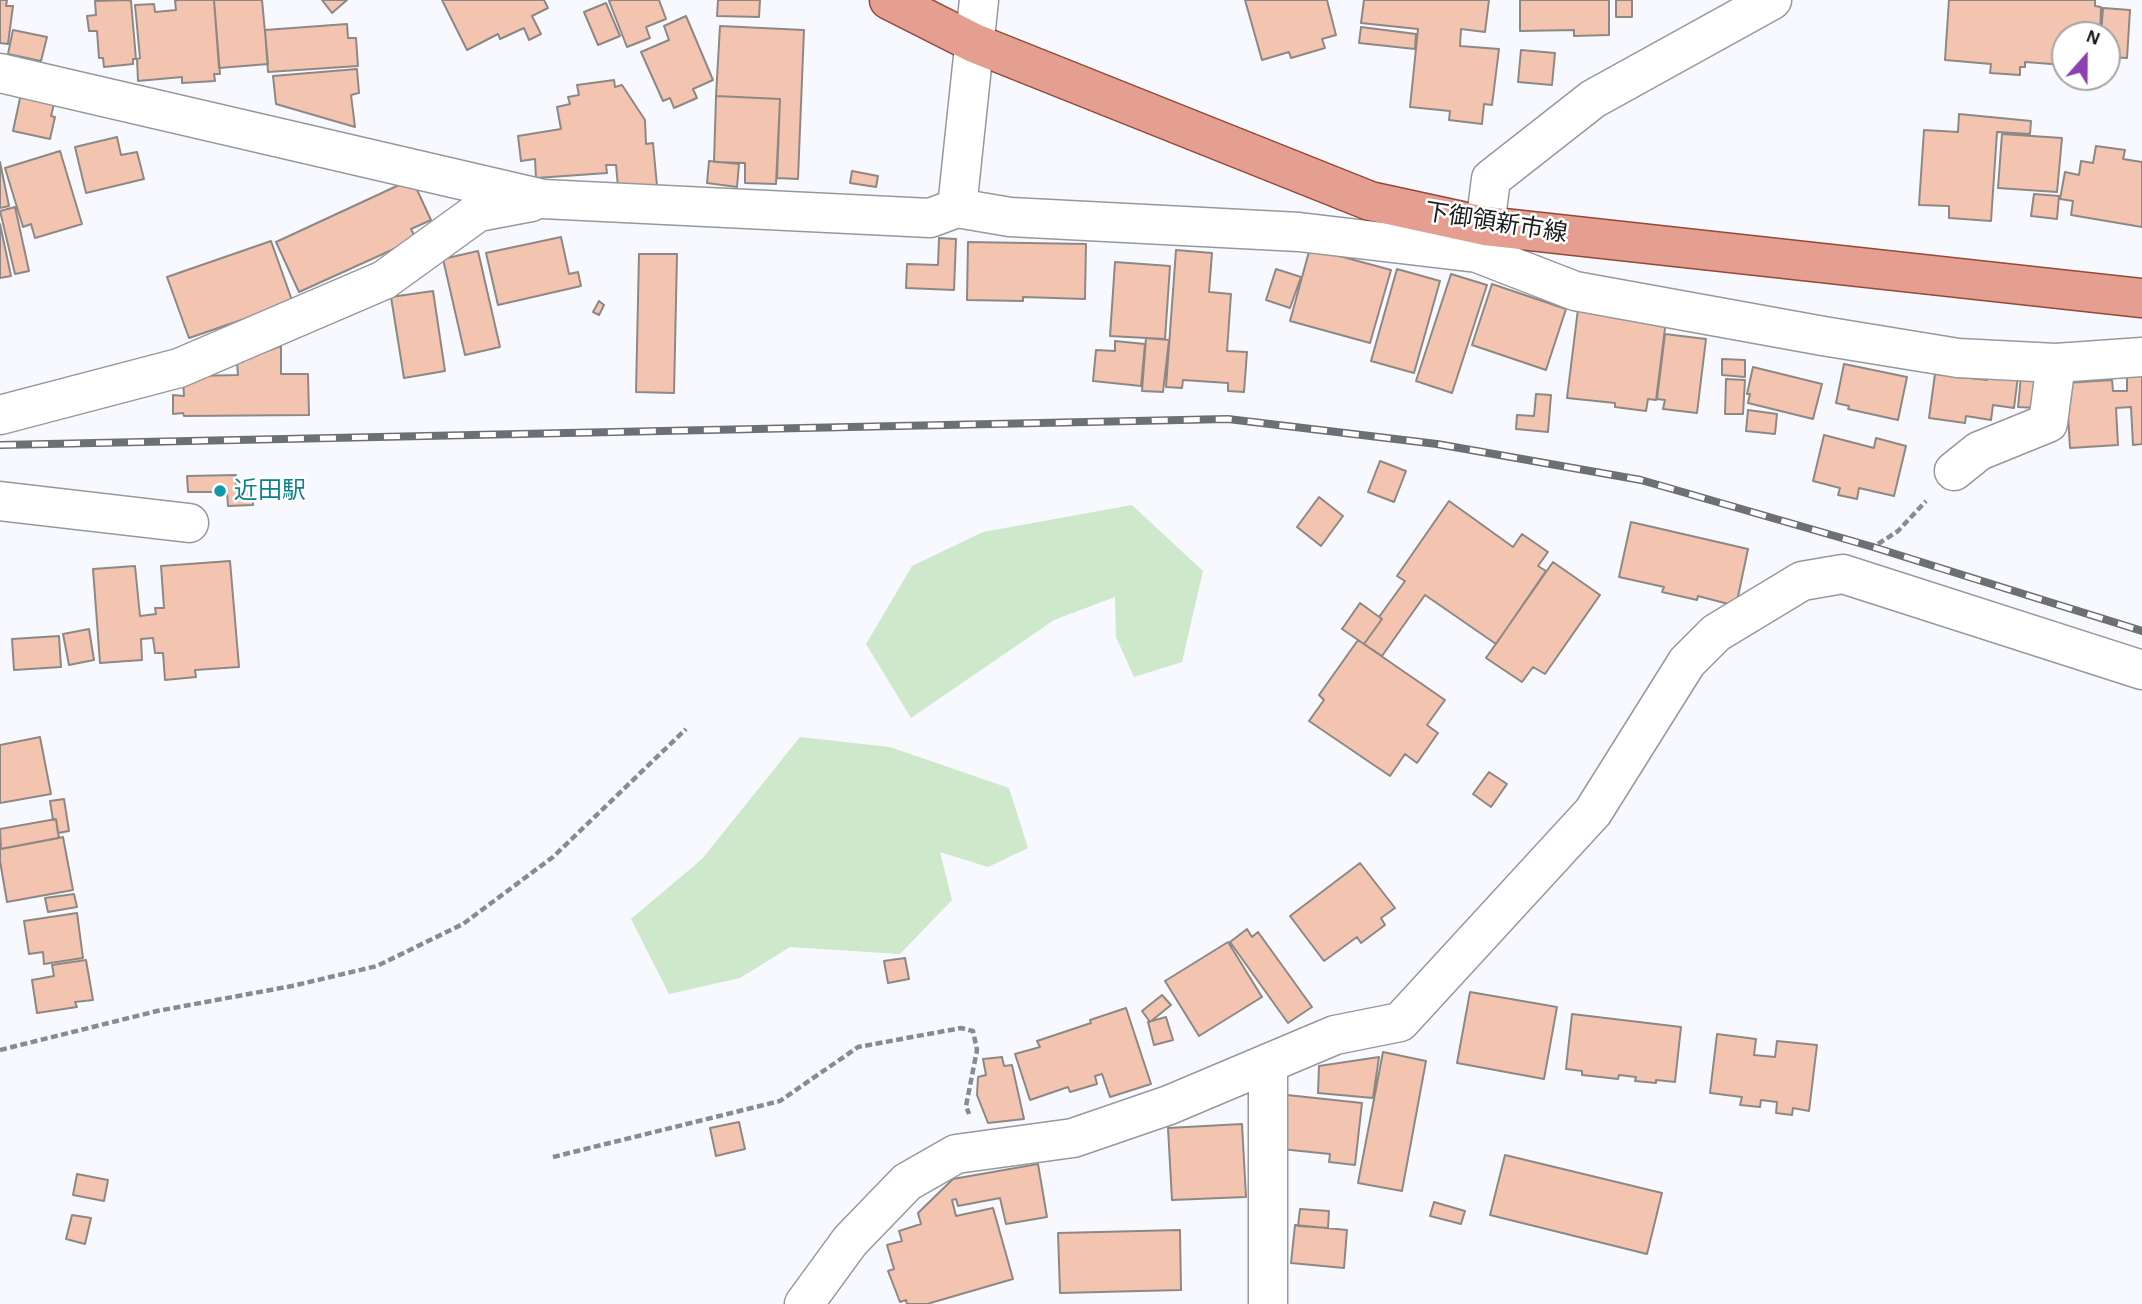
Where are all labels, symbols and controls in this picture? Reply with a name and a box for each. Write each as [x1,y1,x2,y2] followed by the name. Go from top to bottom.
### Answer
[2051,21,2121,91] north arrow
[2083,27,2103,49] text: N
[1423,198,1569,248] street label: 下御領新市線
[234,477,306,505] place label: 近田駅
[212,483,228,499] marker: 近田駅

